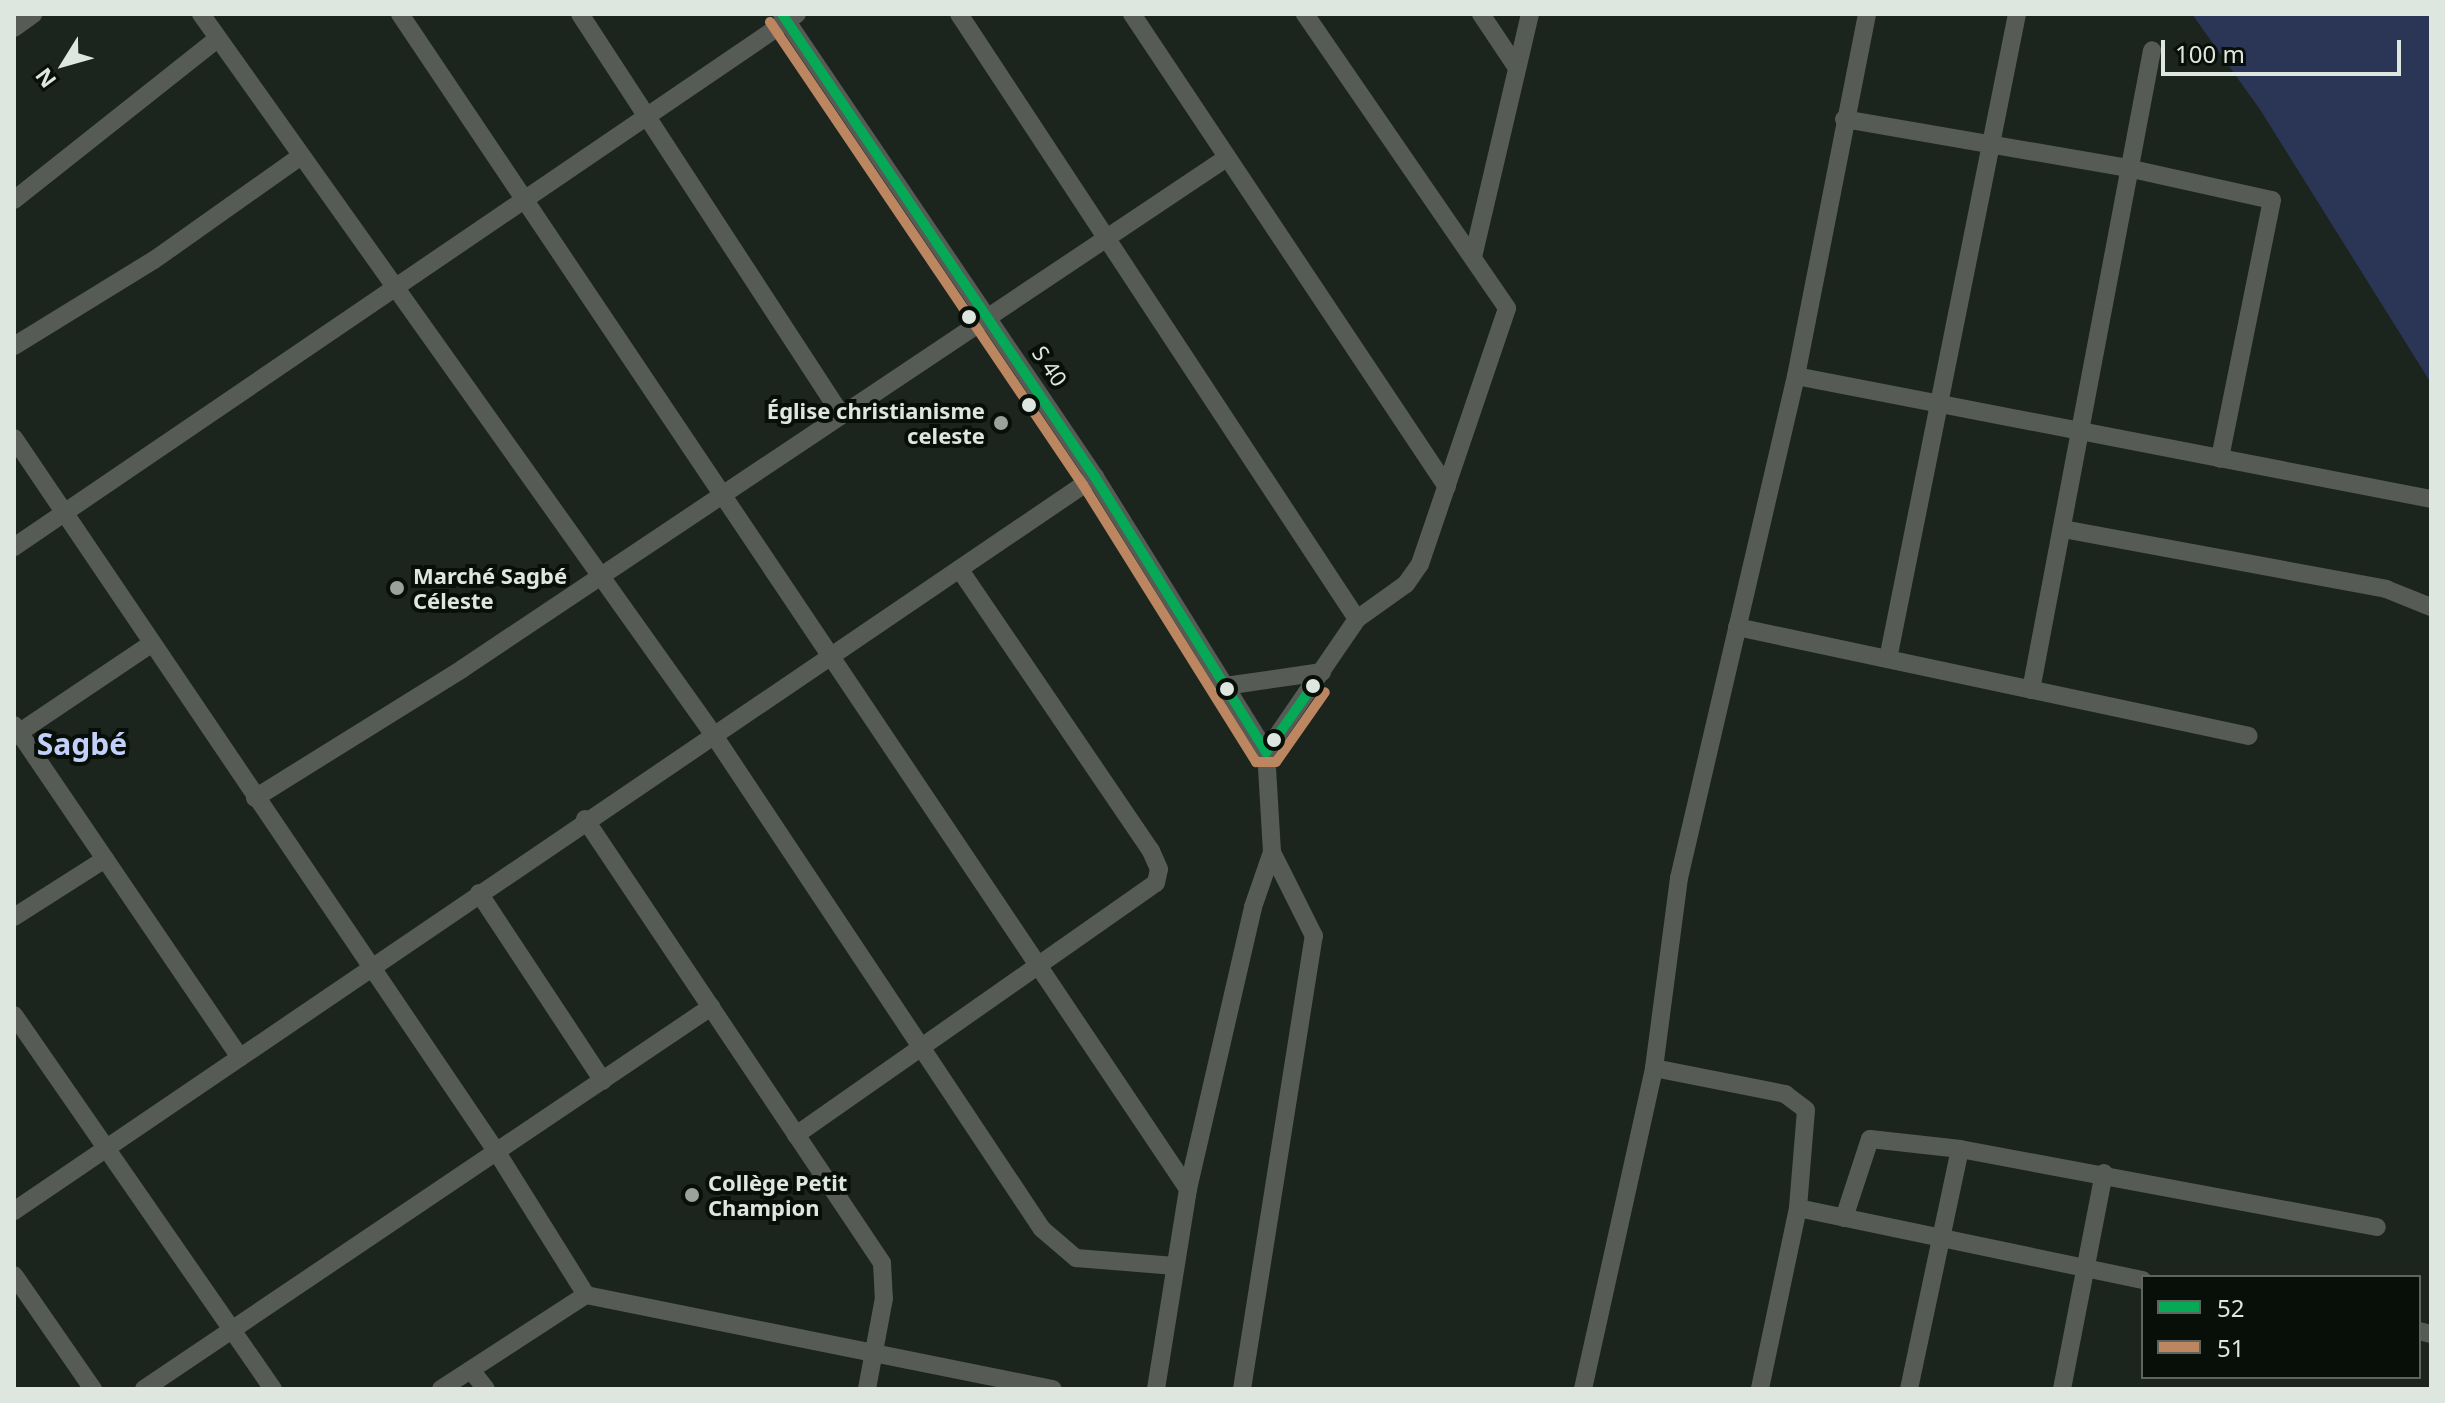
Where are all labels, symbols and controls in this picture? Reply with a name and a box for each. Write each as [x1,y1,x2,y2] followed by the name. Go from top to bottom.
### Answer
[24,24,104,104] north arrow
[2165,24,2405,74] scale bar
[2175,37,2245,70] text: 100 m
[27,62,62,95] text: N
[961,309,977,325] unlabelled marker
[1027,341,1073,391] street label: S 40
[767,397,985,448] place label: Église christianisme celeste
[1021,397,1037,413] unlabelled marker
[992,414,1010,432] marker: Église christianisme celeste
[413,562,567,614] place label: Marché Sagbé Céleste
[388,579,406,597] marker: Marché Sagbé Céleste
[1305,678,1321,694] unlabelled marker
[1219,681,1235,697] unlabelled marker
[37,726,127,762] district label: Sagbé
[1266,732,1282,748] unlabelled marker
[708,1169,847,1220] place label: Collège Petit Champion
[683,1186,701,1204] marker: Collège Petit Champion
[2141,1275,2421,1379] legend
[2217,1291,2244,1324] text: 52
[2217,1331,2244,1364] text: 51

